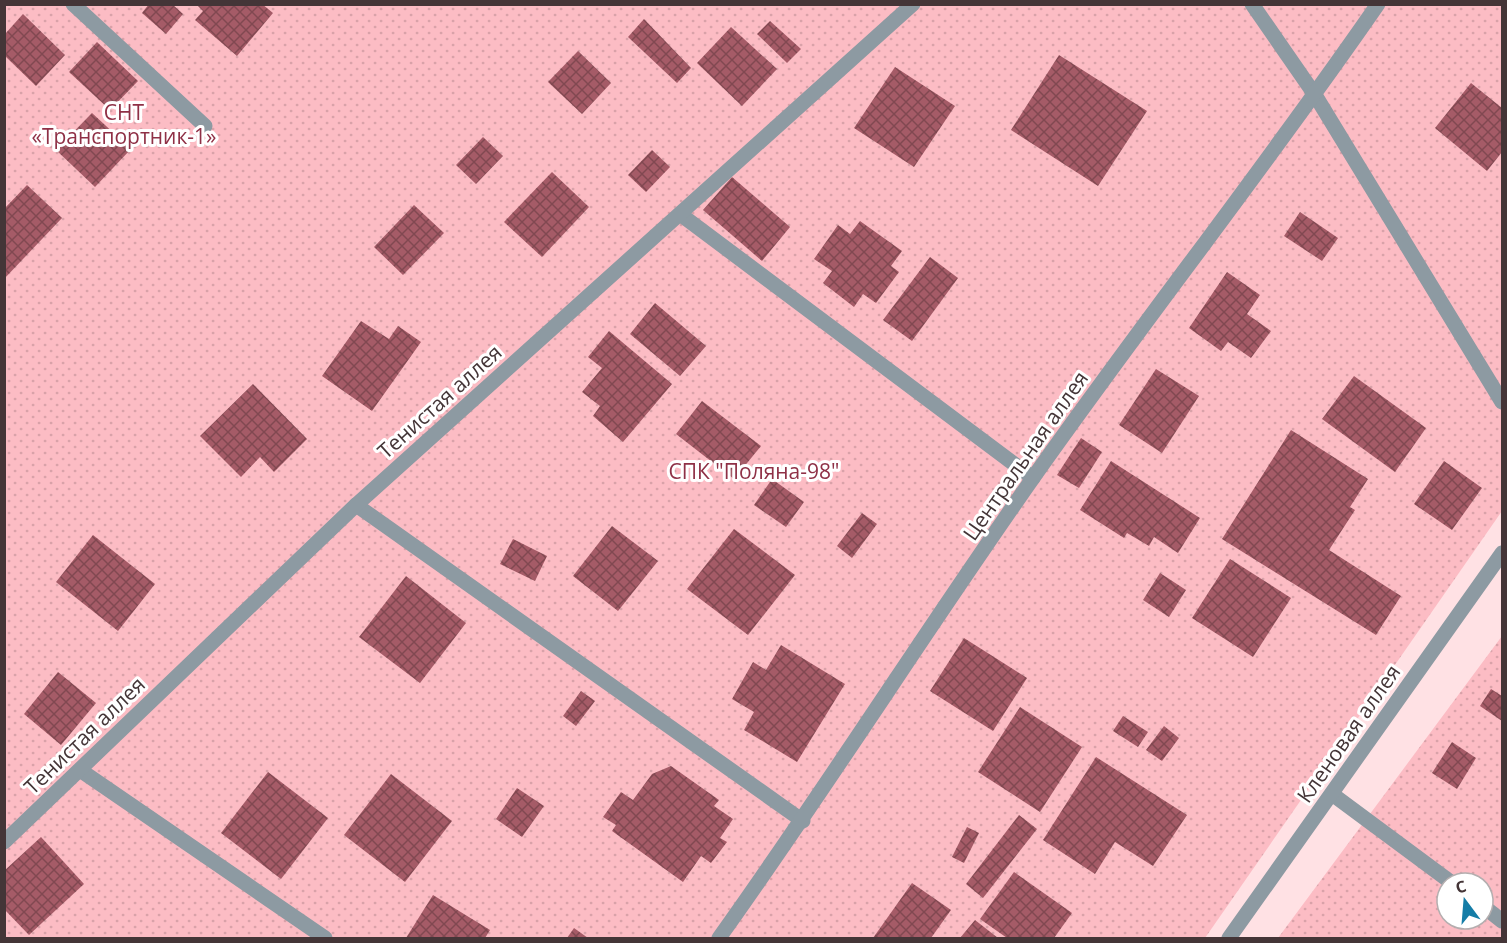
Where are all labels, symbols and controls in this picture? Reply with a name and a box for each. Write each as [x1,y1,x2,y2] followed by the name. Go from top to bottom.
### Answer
[32,98,216,150] park label: СНТ «Транспортник-1»
[371,338,507,464] street label: Тенистая аллея
[956,365,1094,546] street label: Центральная аллея
[669,457,839,485] park label: СПК "Поляна-98"
[1290,659,1406,808] street label: Кленовая аллея
[18,670,151,800] street label: Тенистая аллея
[1435,871,1495,931] north arrow
[1453,875,1469,899] text: С

